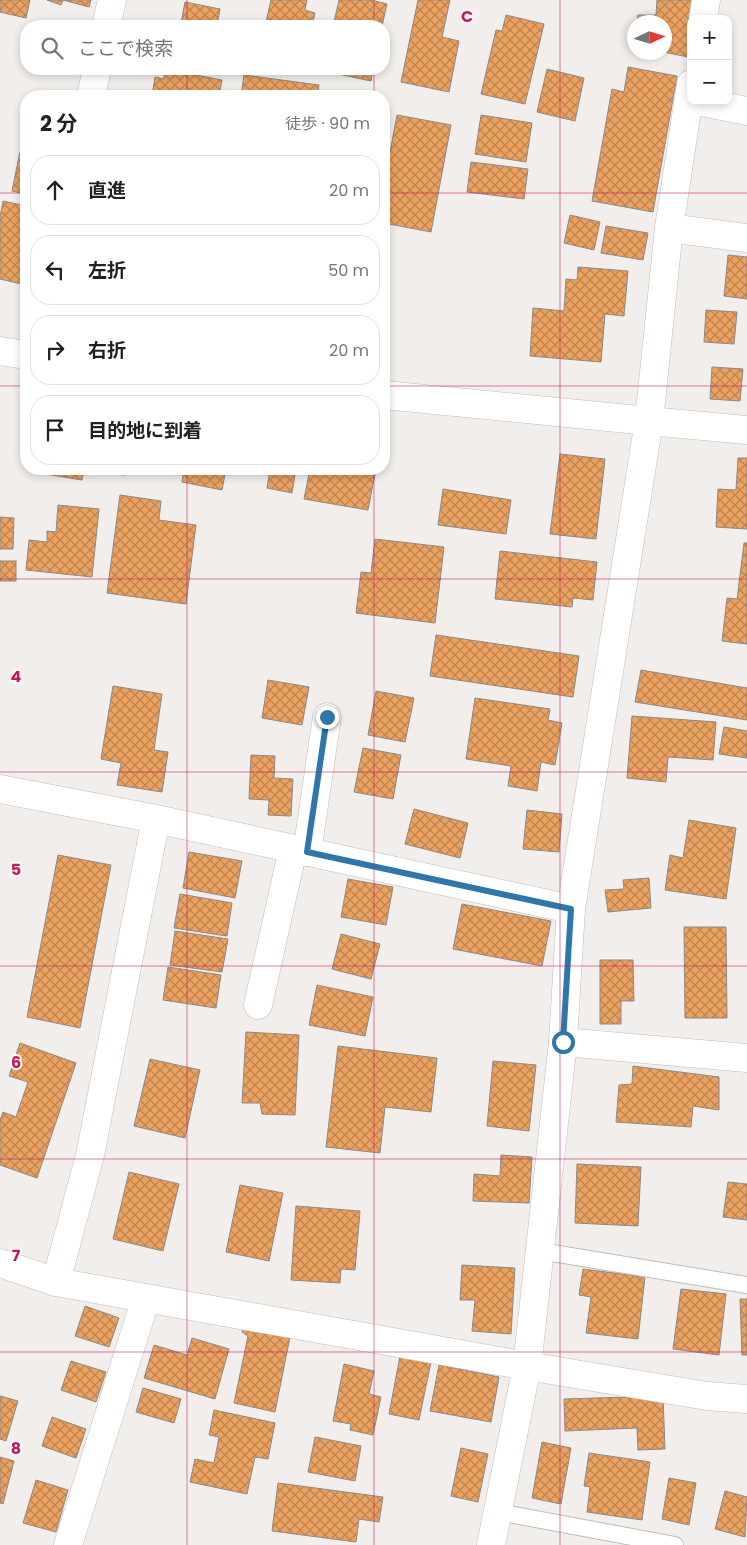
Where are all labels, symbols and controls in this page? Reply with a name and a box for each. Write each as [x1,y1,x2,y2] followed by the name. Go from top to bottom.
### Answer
[461,5,473,28] text: C
[627,15,672,60] north arrow
[687,15,732,105] map controls
[687,15,732,60] button: +
[20,20,390,75] search box
[38,34,66,62] icon: search
[78,35,173,62] text: ここで検索
[687,60,732,105] button: −
[40,109,77,138] text: 2 分
[285,112,370,135] text: 徒歩 · 90 m
[41,176,69,204] icon: ahead
[88,177,126,204] text: 直進
[329,179,369,202] text: 20 m
[41,256,69,284] icon: left
[88,257,126,284] text: 左折
[328,259,369,282] text: 50 m
[41,336,69,364] icon: right
[88,337,126,364] text: 右折
[329,339,369,362] text: 20 m
[41,416,69,444] icon: arrive
[88,417,202,444] text: 目的地に到着
[11,665,22,688] text: 4
[316,706,339,729] route end
[11,858,21,881] text: 5
[552,1031,575,1054] route start
[11,1051,21,1074] text: 6
[12,1244,21,1267] text: 7
[11,1437,21,1460] text: 8

